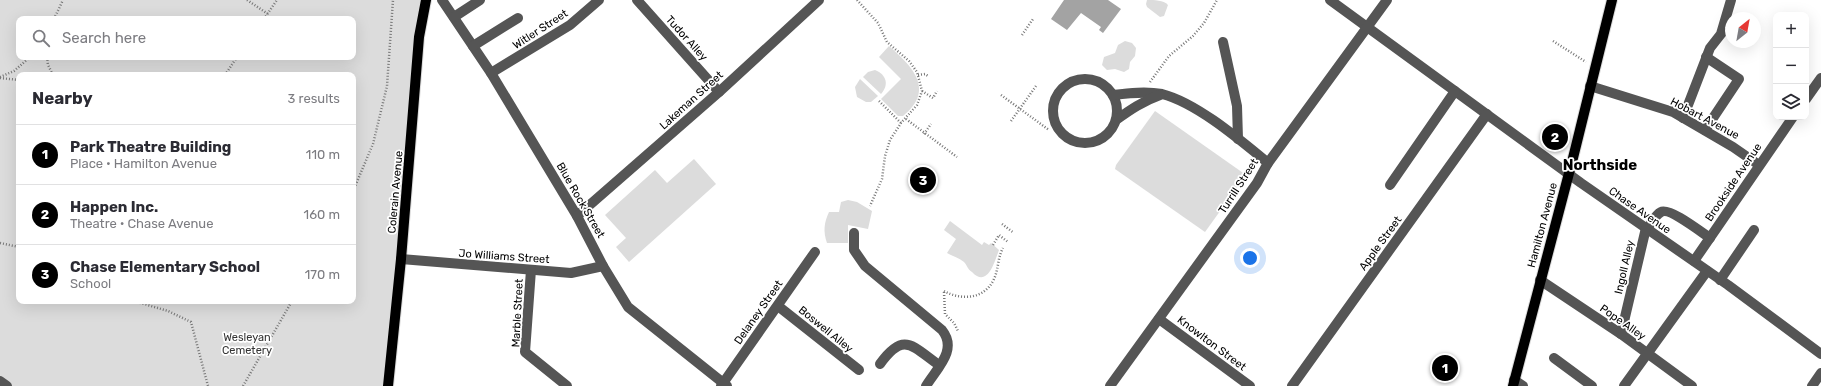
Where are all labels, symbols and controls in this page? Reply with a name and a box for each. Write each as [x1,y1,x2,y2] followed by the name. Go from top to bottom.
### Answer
[510,6,571,52] street label: Witler Street
[1725,12,1761,48] north arrow
[1773,12,1809,120] map controls
[1773,12,1809,48] button: +
[663,13,710,64] street label: Tudor Alley
[16,16,356,60] search box
[30,27,52,49] icon: search
[62,29,146,47] text: Search here
[1773,48,1809,84] button: −
[657,68,726,132] street label: Lakeman Street
[1773,84,1809,120] button: layers
[32,88,93,108] text: Nearby
[288,91,340,106] text: 3 results
[1668,95,1741,142] street label: Hobart Avenue
[1542,122,1568,152] pin: 2
[70,138,231,156] text: Park Theatre Building
[1702,141,1764,224] street label: Brookside Avenue
[42,147,48,162] text: 1
[306,147,340,162] text: 110 m
[385,150,406,234] street label: Colerain Avenue
[70,156,217,171] text: Place · Hamilton Avenue
[1216,156,1261,216] street label: Turrill Street
[1563,156,1637,174] district label: Northside
[554,160,608,241] street label: Blue Rock Street
[910,165,936,195] pin: 3
[1525,181,1560,269] street label: Hamilton Avenue
[1606,184,1673,237] street label: Chase Avenue
[70,198,158,216] text: Happen Inc.
[41,207,49,222] text: 2
[304,207,340,222] text: 160 m
[1356,213,1405,273] street label: Apple Street
[70,216,213,231] text: Theatre · Chase Avenue
[1612,239,1637,295] street label: Ingoll Alley
[458,247,551,266] street label: Jo Williams Street
[1240,248,1260,268] your location
[70,258,260,276] text: Chase Elementary School
[41,267,49,282] text: 3
[305,267,340,282] text: 170 m
[70,276,111,291] text: School
[731,277,786,347] street label: Delaney Street
[509,278,526,348] street label: Marble Street
[1597,302,1648,343] street label: Pope Alley
[796,303,856,355] street label: Boswell Alley
[1175,313,1249,374] street label: Knowlton Street
[222,331,272,357] park label: Wesleyan Cemetery
[1432,353,1458,383] pin: 1

